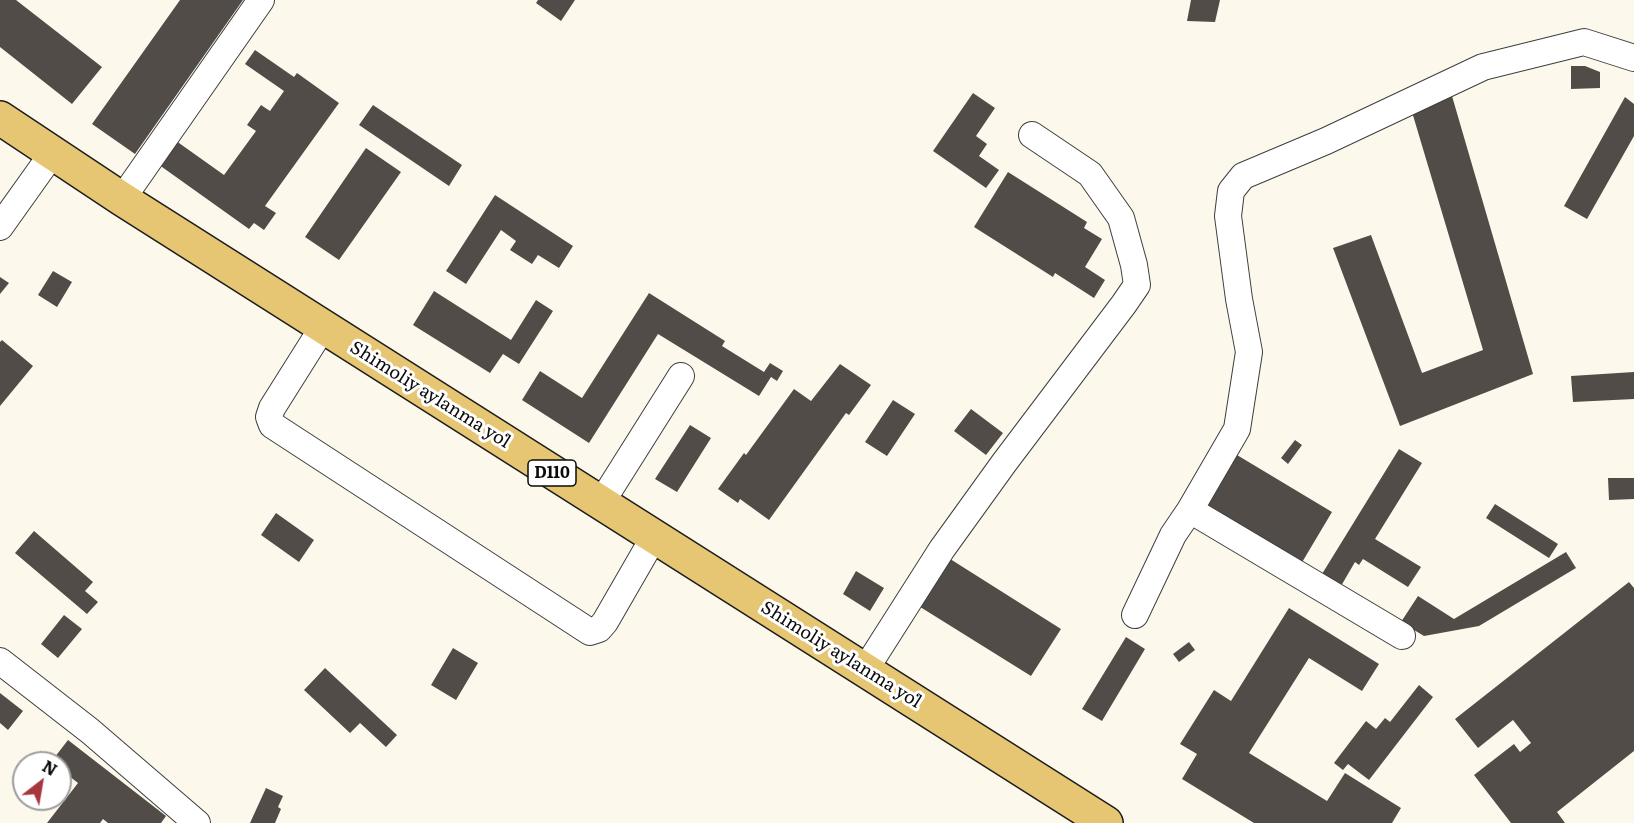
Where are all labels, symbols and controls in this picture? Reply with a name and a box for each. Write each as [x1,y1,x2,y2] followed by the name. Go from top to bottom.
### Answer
[346,337,514,453] street label: Shimoliy aylanma yoʻl
[528,460,576,486] road number: D110
[757,597,925,713] street label: Shimoliy aylanma yoʻl
[12,751,72,811] north arrow
[38,754,62,781] text: N

